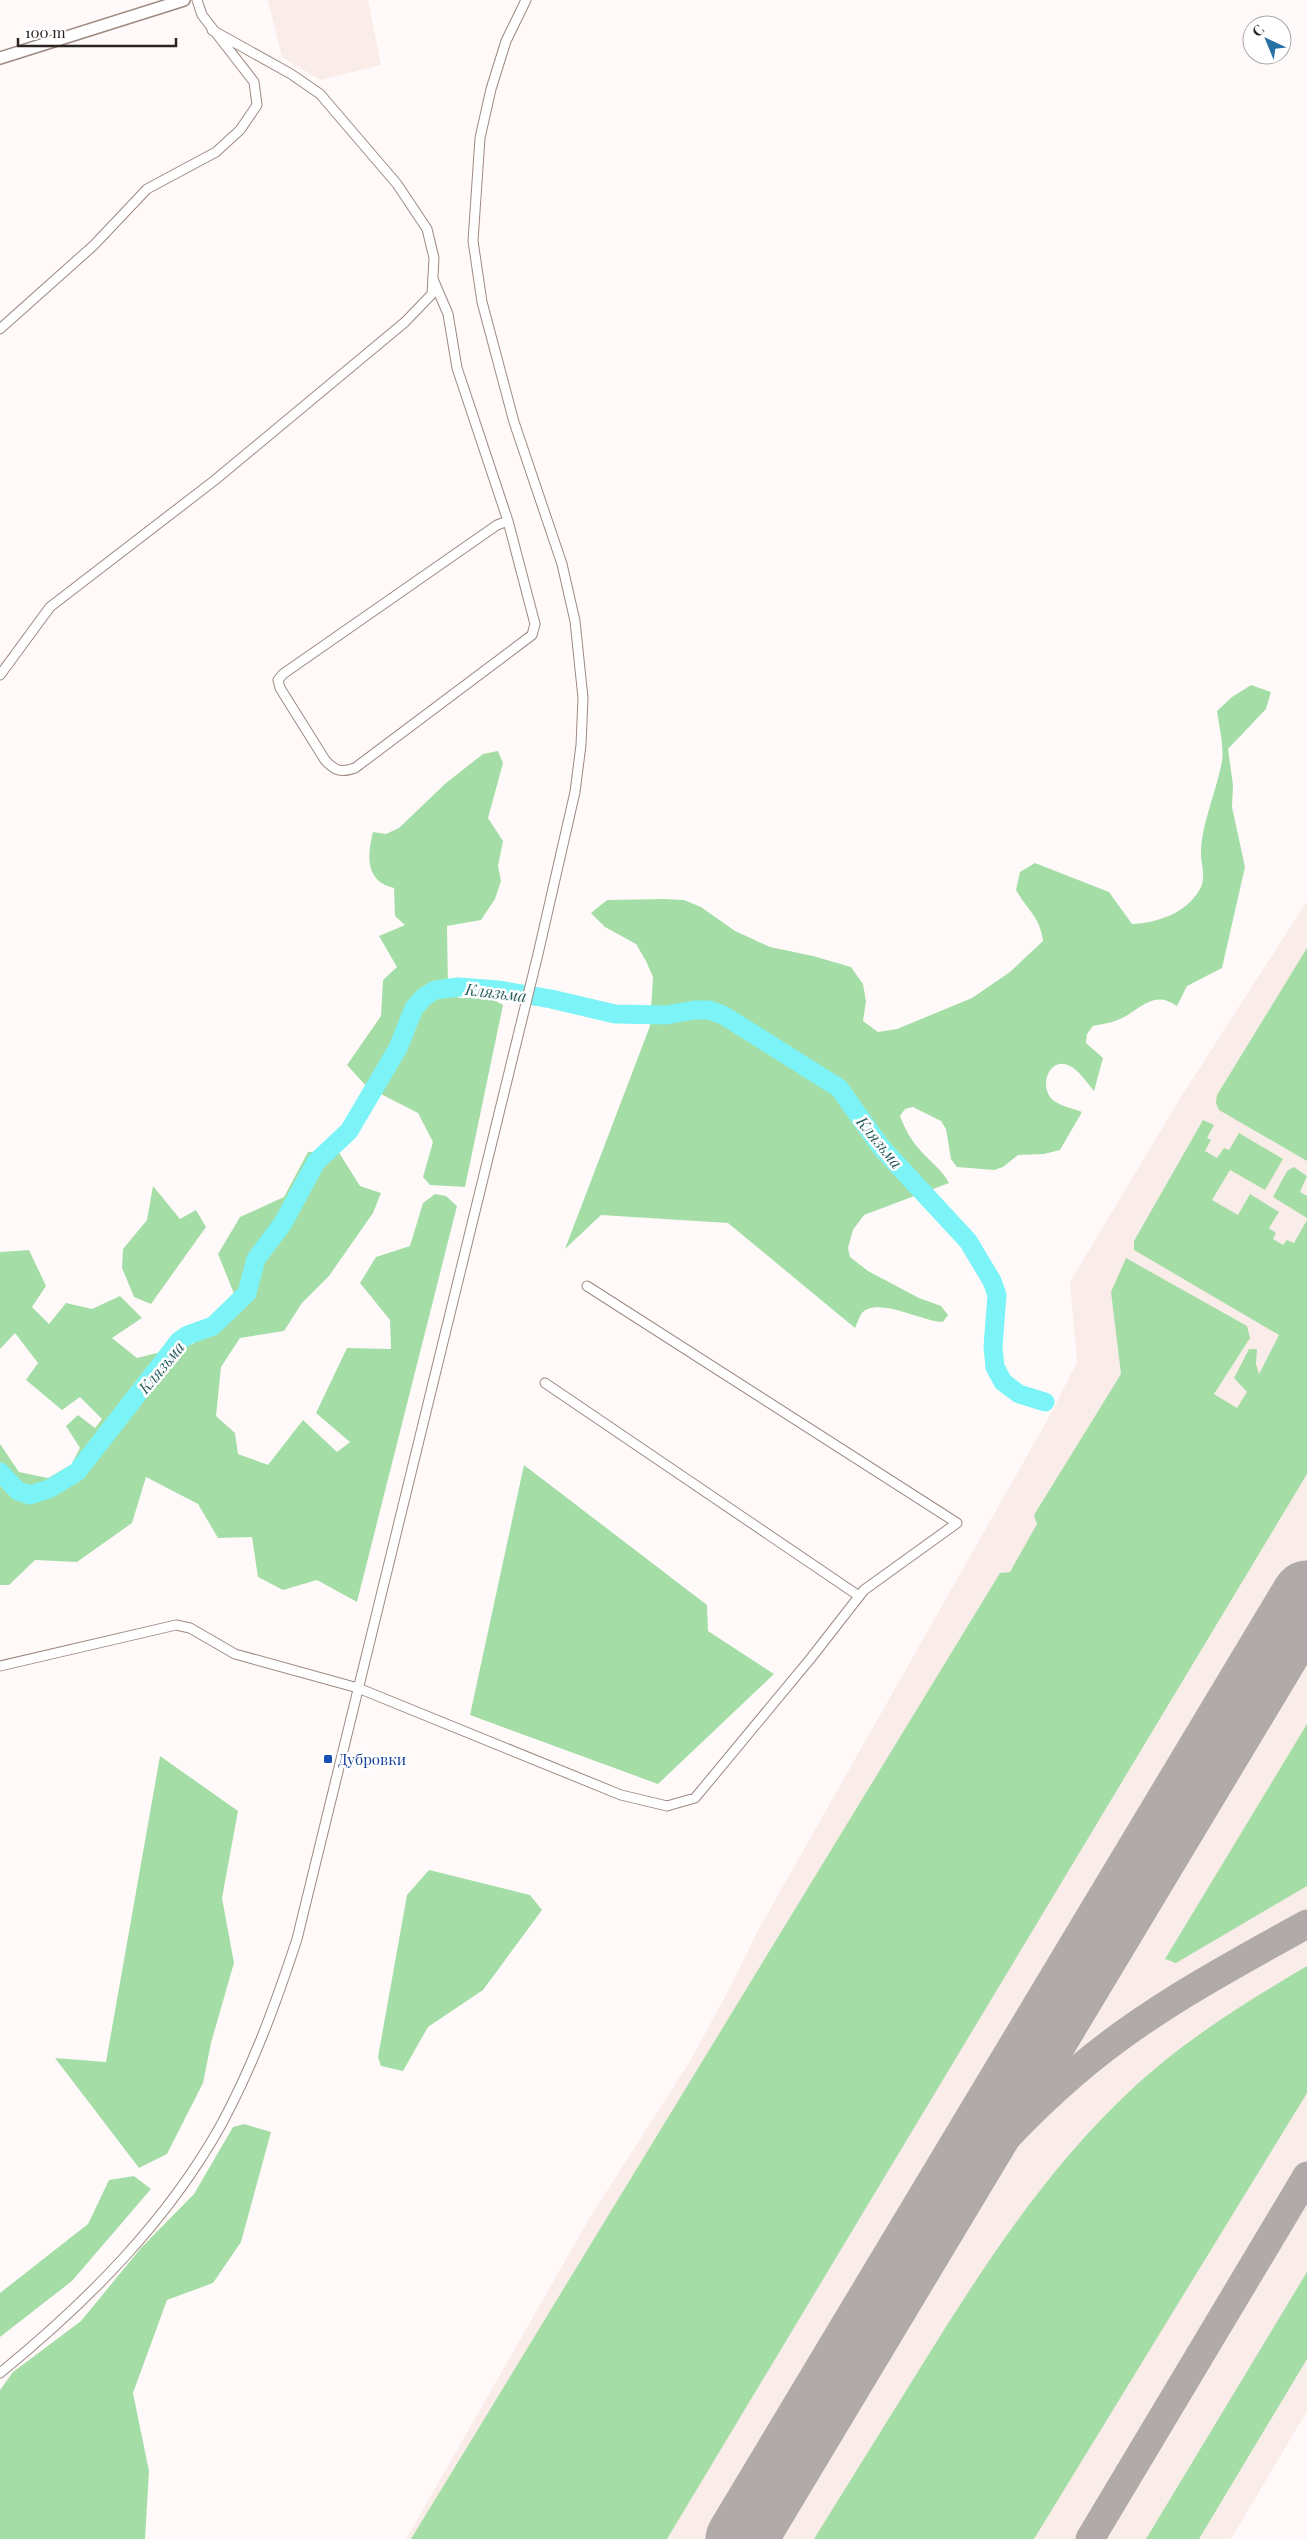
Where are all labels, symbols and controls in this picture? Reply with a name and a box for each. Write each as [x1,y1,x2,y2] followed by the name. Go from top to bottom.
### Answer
[18,15,175,47] scale bar
[1242,15,1292,65] north arrow
[1247,20,1268,41] text: С
[25,22,66,42] text: 100 m
[463,978,528,1006] water label: Клязьма
[852,1111,908,1172] water label: Клязьма
[133,1337,189,1398] water label: Клязьма
[338,1749,406,1769] place label: Дубровки
[322,1753,334,1765] marker: Дубровки

